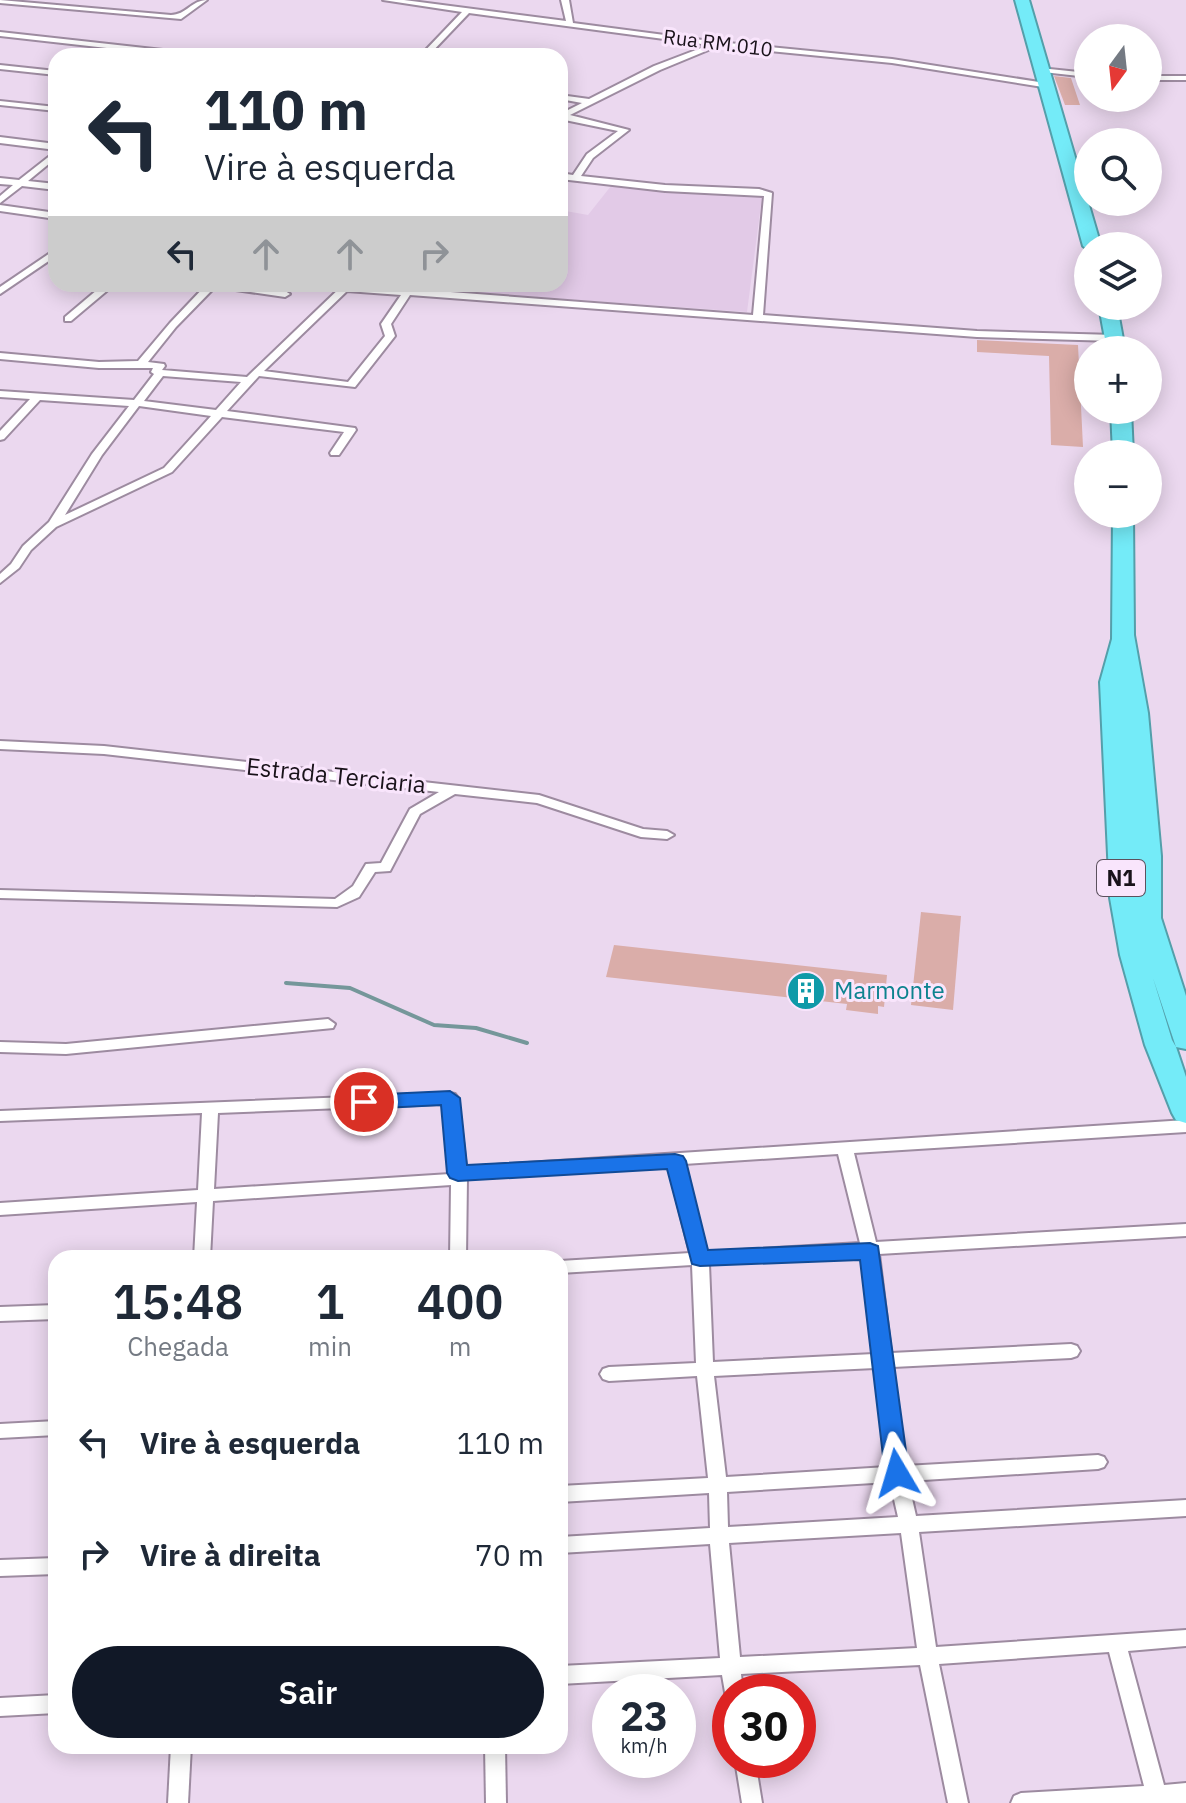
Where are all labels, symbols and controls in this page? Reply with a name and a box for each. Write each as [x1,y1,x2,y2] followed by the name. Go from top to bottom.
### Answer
[662,22,774,63] street label: Rua RM.010
[1074,24,1162,112] north arrow
[1074,24,1162,528] map controls
[204,73,368,145] text: 110 m
[72,80,176,184] icon: left
[1074,128,1162,216] button: search
[204,143,455,190] text: Vire à esquerda
[160,232,204,276] icon: left
[244,232,288,276] icon: ahead
[328,232,372,276] icon: ahead
[412,232,456,276] icon: right
[1074,232,1162,320] button: layers
[1074,336,1162,424] button: +
[1074,440,1162,528] button: −
[245,750,428,800] street label: Estrada Terciaria
[1097,860,1145,896] road number: N1
[785,970,827,1012] building icon: Marmonte
[834,974,945,1006] place label: Marmonte
[330,1068,398,1136] pin
[342,1080,386,1124] icon: arrive
[113,1270,243,1332] text: 15:48
[316,1270,344,1332] text: 1
[417,1270,503,1332] text: 400
[127,1329,229,1363] text: Chegada
[308,1329,352,1363] text: min
[449,1329,471,1363] text: m
[72,1420,116,1464] icon: left
[140,1423,360,1462] text: Vire à esquerda
[457,1423,544,1462] text: 110 m
[855,1431,939,1515] position arrow
[72,1532,116,1576] icon: right
[140,1535,321,1574] text: Vire à direita
[475,1535,544,1574] text: 70 m
[72,1646,544,1738] button: Sair
[712,1674,816,1778] speed limit sign: 30
[620,1690,668,1742] text: 23
[620,1732,668,1759] text: km/h

